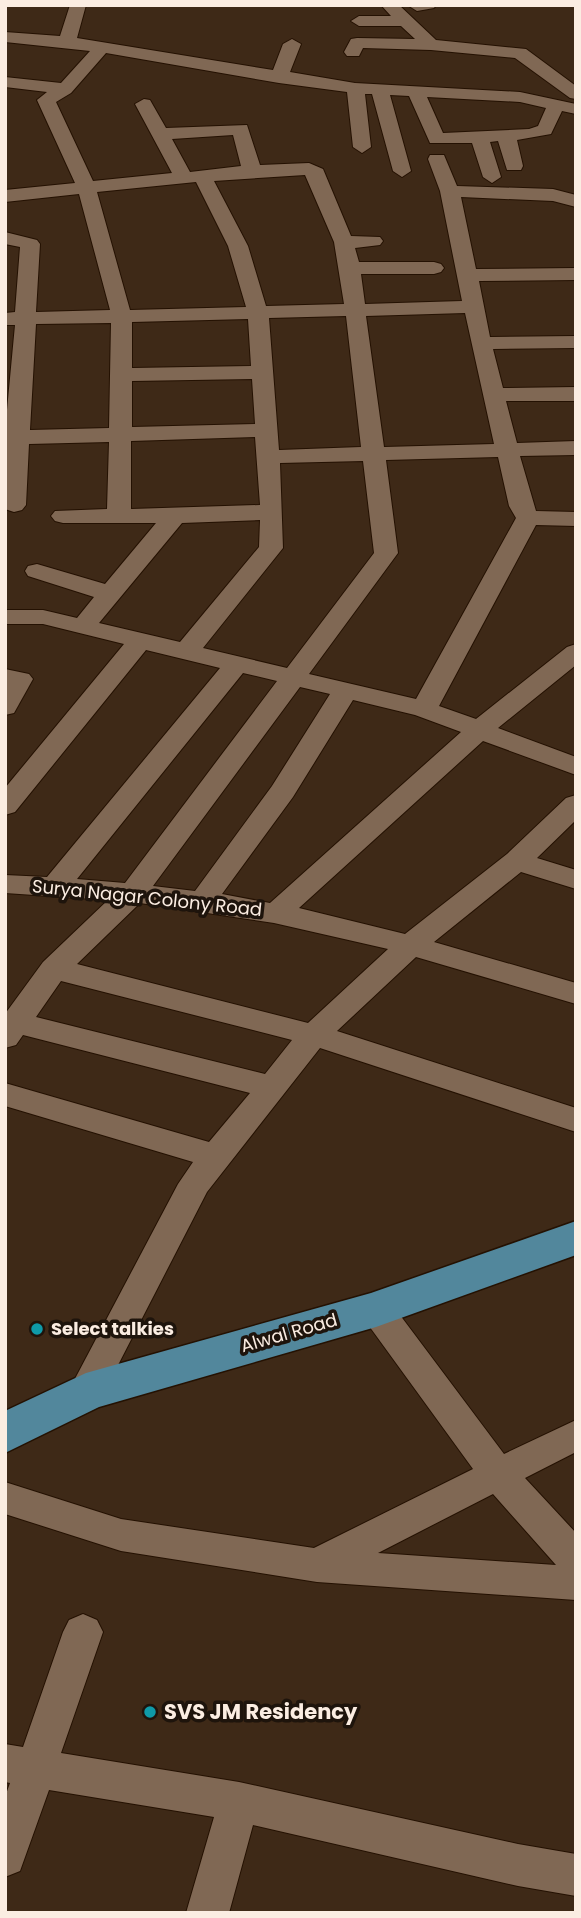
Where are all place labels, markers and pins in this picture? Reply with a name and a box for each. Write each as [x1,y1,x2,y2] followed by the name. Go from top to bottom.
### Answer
[51,1316,174,1341] place label: Select talkies
[29,1321,45,1337] marker: Select talkies
[164,1697,358,1726] place label: SVS JM Residency
[142,1704,158,1720] marker: SVS JM Residency

